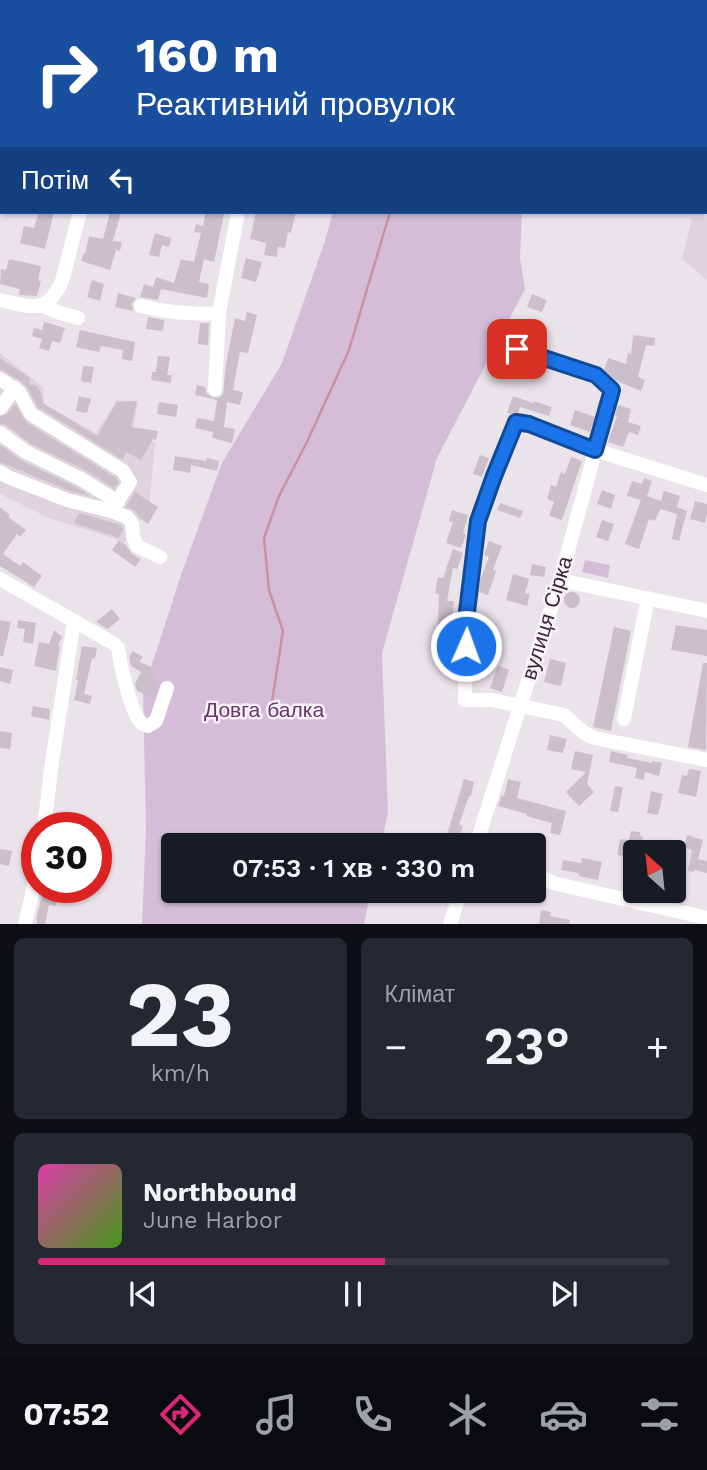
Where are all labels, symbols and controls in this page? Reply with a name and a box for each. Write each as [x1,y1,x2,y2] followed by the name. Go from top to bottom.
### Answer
[136,26,279,84] text: 160 m
[21,28,112,119] icon: right
[136,85,455,123] text: Реактивний провулок
[103,161,141,199] icon: left
[21,165,89,195] text: Потім
[487,319,547,379] pin
[498,330,536,368] icon: arrive
[516,553,577,683] street label: вулиця Сірка
[429,609,503,683] position arrow
[204,697,324,722] park label: Довга балка
[21,812,112,903] speed limit sign: 30
[623,840,686,903] north arrow
[623,840,686,903] map controls
[232,853,475,883] text: 07:53 · 1 хв · 330 m
[126,961,234,1068] text: 23
[385,981,455,1008] text: Клімат
[484,1016,570,1077] text: 23°
[385,1025,407,1069] text: −
[646,1025,669,1069] text: +
[151,1060,210,1087] text: km/h
[143,1177,297,1207] text: Northbound
[143,1207,282,1234] text: June Harbor
[124,1275,162,1313] icon: previous
[334,1275,372,1313] icon: pause
[545,1275,583,1313] icon: next
[156,1390,205,1439] icon: directions
[252,1390,301,1439] icon: music
[348,1390,397,1439] icon: phone
[443,1390,492,1439] icon: climate
[539,1390,588,1439] icon: car
[635,1390,684,1439] icon: filters
[23,1395,109,1433] text: 07:52

